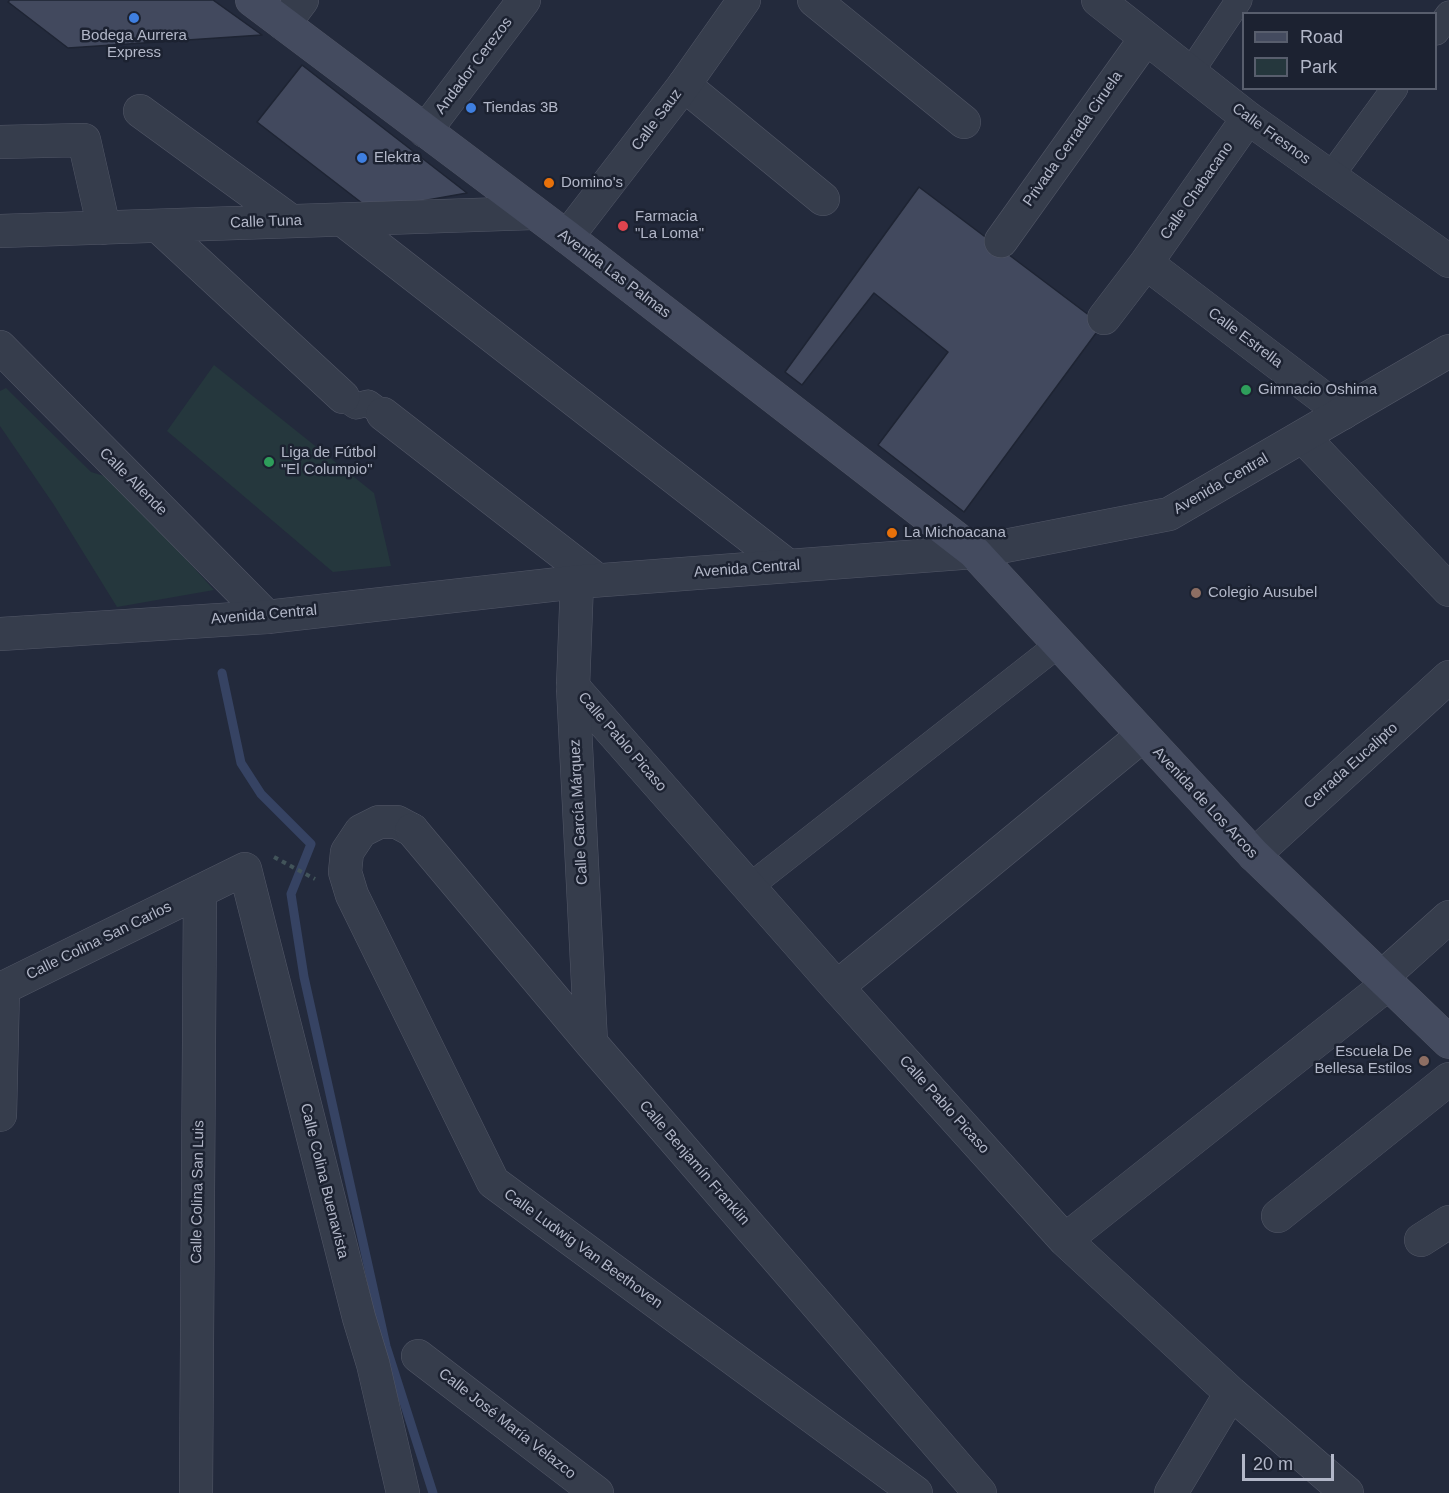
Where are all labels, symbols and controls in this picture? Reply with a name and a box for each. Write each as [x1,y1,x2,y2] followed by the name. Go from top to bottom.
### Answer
[127,11,141,25] marker: Bodega Aurrera Express
[1242,12,1437,90] legend
[432,14,516,118] street label: Andador Cerezos
[81,27,187,62] place label: Bodega Aurrera Express
[1300,27,1343,47] text: Road
[1300,57,1337,77] text: Park
[1019,68,1127,210] street label: Privada Cerrada Ciruela
[628,86,686,154] street label: Calle Sauz
[483,99,558,117] place label: Tiendas 3B
[1228,100,1314,168] street label: Calle Fresnos
[464,101,478,115] marker: Tiendas 3B
[1157,139,1237,243] street label: Calle Chabacano
[374,149,421,167] place label: Elektra
[355,151,369,165] marker: Elektra
[561,174,623,192] place label: Domino's
[542,176,556,190] marker: Domino's
[635,208,704,243] place label: Farmacia "La Loma"
[230,212,302,232] street label: Calle Tuna
[616,219,630,233] marker: Farmacia "La Loma"
[554,226,674,322] street label: Avenida Las Palmas
[1204,304,1286,372] street label: Calle Estrella
[1258,381,1377,399] place label: Gimnacio Oshima
[1239,383,1253,397] marker: Gimnacio Oshima
[95,444,171,520] street label: Calle Allende
[281,444,376,479] place label: Liga de Fútbol "El Columpio"
[1170,450,1272,518] street label: Avenida Central
[262,455,276,469] marker: Liga de Fútbol "El Columpio"
[904,524,1006,542] place label: La Michoacana
[885,526,899,540] marker: La Michoacana
[693,556,801,582] street label: Avenida Central
[1208,584,1317,602] place label: Colegio Ausubel
[1189,586,1203,600] marker: Colegio Ausubel
[210,601,318,629] street label: Avenida Central
[574,689,670,795] street label: Calle Pablo Picaso
[1300,719,1402,813] street label: Cerrada Eucalipto
[566,739,592,885] street label: Calle García Márquez
[1149,744,1261,862] street label: Avenida de Los Arcos
[23,898,175,984] street label: Calle Colina San Carlos
[1314,1043,1412,1078] place label: Escuela De Bellesa Estilos
[895,1052,993,1158] street label: Calle Pablo Picaso
[1417,1054,1431,1068] marker: Escuela De Bellesa Estilos
[635,1097,753,1229] street label: Calle Benjamín Franklin
[296,1102,352,1260] street label: Calle Colina Buenavista
[188,1120,208,1264] street label: Calle Colina San Luis
[500,1185,666,1313] street label: Calle Ludwig Van Beethoven
[435,1365,579,1483] street label: Calle José María Velazco
[1245,1442,1336,1480] scale bar
[1253,1454,1293,1474] text: 20 m

